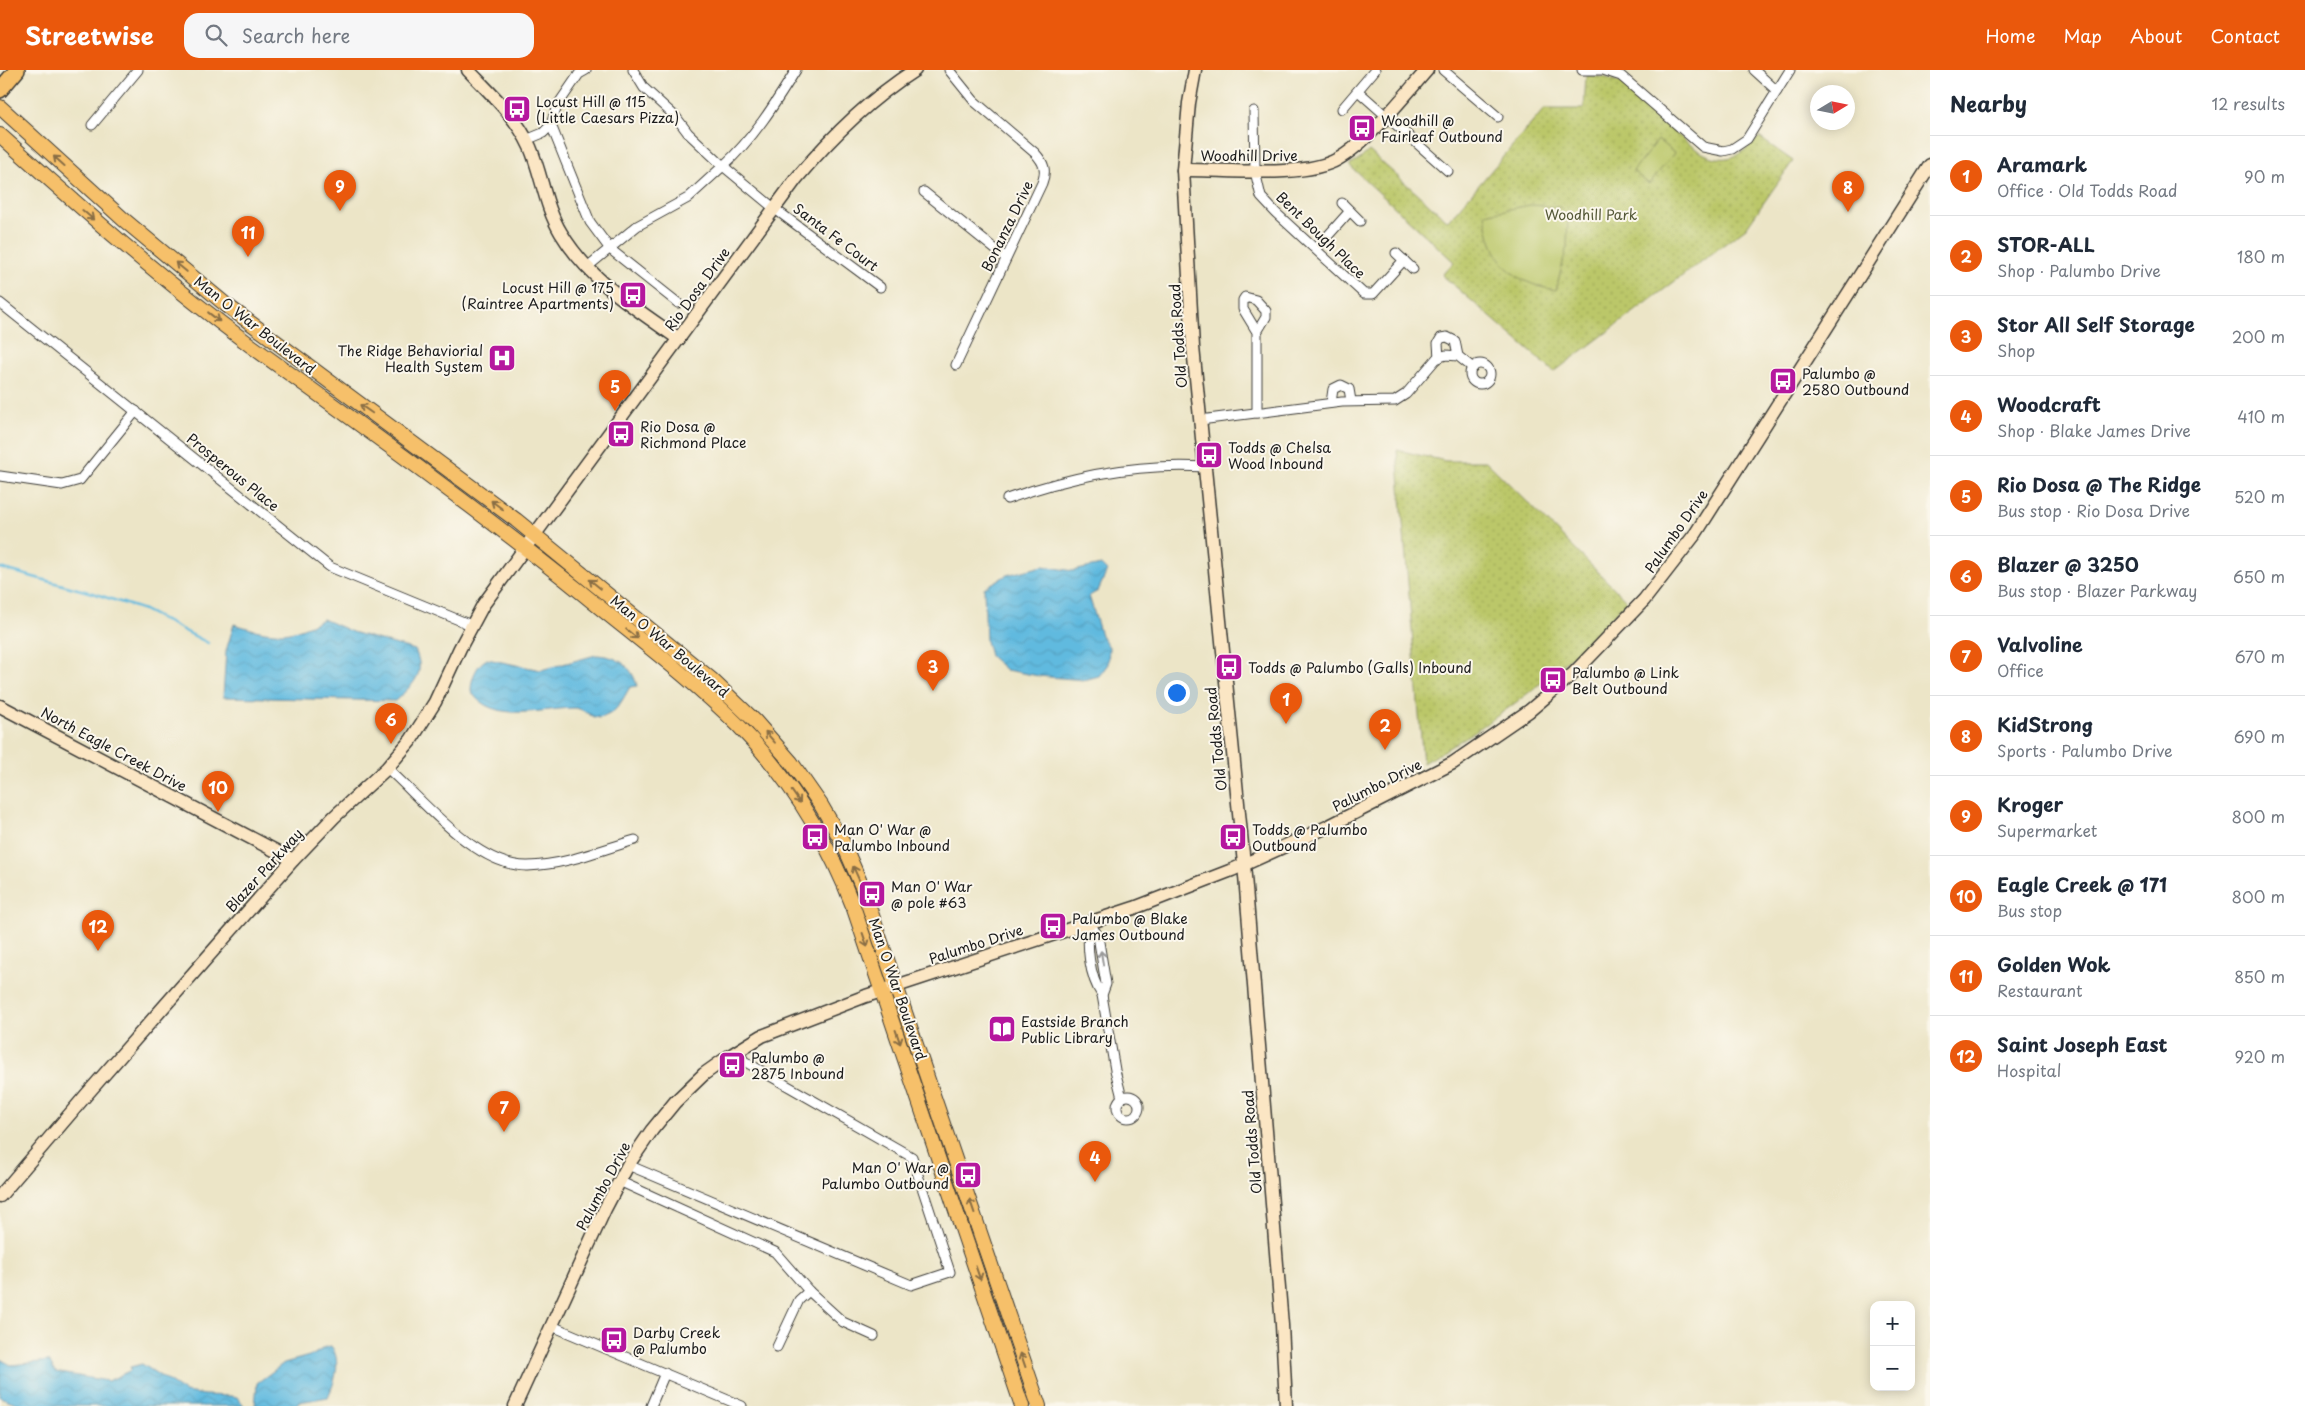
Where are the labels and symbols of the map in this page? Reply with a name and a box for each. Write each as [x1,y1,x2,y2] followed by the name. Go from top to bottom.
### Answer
[1810,85,1855,130] north arrow
[536,91,679,128] place label: Locust Hill @ 115 (Little Caesars Pizza)
[502,94,532,124] bus stop icon: Locust Hill @ 115 (Little Caesars Pizza)
[1381,110,1503,147] place label: Woodhill @ Fairleaf Outbound
[1347,113,1377,143] bus stop icon: Woodhill @ Fairleaf Outbound
[1200,145,1298,166] street label: Woodhill Drive
[52,155,65,167] one-way arrow
[324,170,356,211] pin: 9
[1832,171,1864,212] pin: 8
[976,177,1038,275] street label: Bonanza Drive
[1272,187,1370,283] street label: Bent Bough Place
[789,198,883,276] street label: Santa Fe Court
[1545,204,1638,225] park label: Woodhill Park
[81,209,94,220] one-way arrow
[232,216,264,257] pin: 11
[659,243,735,335] street label: Rio Dosa Drive
[175,262,188,273] one-way arrow
[190,271,321,379] street label: Man O War Boulevard
[462,277,614,314] place label: Locust Hill @ 175 (Raintree Apartments)
[618,280,648,310] bus stop icon: Locust Hill @ 175 (Raintree Apartments)
[1164,283,1192,389] street label: Old Todds Road
[207,312,221,322] one-way arrow
[337,340,483,377] place label: The Ridge Behaviorial Health System
[487,343,517,373] hospital icon: The Ridge Behaviorial Health System
[1802,363,1909,400] place label: Palumbo @ 2580 Outbound
[1768,366,1798,396] bus stop icon: Palumbo @ 2580 Outbound
[599,370,631,411] pin: 5
[359,404,373,414] one-way arrow
[640,416,746,453] place label: Rio Dosa @ Richmond Place
[606,419,636,449] bus stop icon: Rio Dosa @ Richmond Place
[182,428,284,516] street label: Prosperous Place
[1228,437,1331,474] place label: Todds @ Chelsa Wood Inbound
[1194,440,1224,470] bus stop icon: Todds @ Chelsa Wood Inbound
[1639,485,1713,577] street label: Palumbo Drive
[490,500,504,510] one-way arrow
[589,579,602,590] one-way arrow
[606,590,734,702] street label: Man O War Boulevard
[625,629,638,640] one-way arrow
[917,650,949,691] pin: 3
[1214,652,1244,682] bus stop icon: Todds @ Palumbo (Galls) Inbound
[1248,657,1472,678] place label: Todds @ Palumbo (Galls) Inbound
[1572,662,1680,699] place label: Palumbo @ Link Belt Outbound
[1538,665,1568,695] bus stop icon: Palumbo @ Link Belt Outbound
[1164,680,1190,706] your location
[1270,683,1302,724] pin: 1
[1200,686,1232,792] street label: Old Todds Road
[37,702,191,796] street label: North Eagle Creek Drive
[375,703,407,744] pin: 6
[1369,709,1401,750] pin: 2
[764,731,775,744] one-way arrow
[1329,753,1426,817] street label: Palumbo Drive
[202,771,234,812] pin: 10
[791,790,801,804] one-way arrow
[834,819,950,856] place label: Man O' War @ Palumbo Inbound
[1252,819,1368,856] place label: Todds @ Palumbo Outbound
[800,822,830,852] bus stop icon: Man O' War @ Palumbo Inbound
[1218,822,1248,852] bus stop icon: Todds @ Palumbo Outbound
[221,823,307,917] street label: Blazer Parkway
[851,866,860,881] one-way arrow
[891,876,973,913] place label: Man O' War @ pole #63
[857,879,887,909] bus stop icon: Man O' War @ pole #63
[1072,908,1188,945] place label: Palumbo @ Blake James Outbound
[82,910,114,951] pin: 12
[1038,911,1068,941] bus stop icon: Palumbo @ Blake James Outbound
[864,915,932,1063] street label: Man O War Boulevard
[926,919,1026,969] street label: Palumbo Drive
[860,931,870,947] one-way arrow
[1097,951,1107,967] one-way arrow
[1021,1011,1129,1048] place label: Eastside Branch Public Library
[987,1014,1017,1044] library icon: Eastside Branch Public Library
[894,1028,903,1044] one-way arrow
[751,1047,844,1084] place label: Palumbo @ 2875 Inbound
[717,1050,747,1080] bus stop icon: Palumbo @ 2875 Inbound
[1237,1089,1267,1195] street label: Old Todds Road
[488,1091,520,1132] pin: 7
[571,1137,635,1234] street label: Palumbo Drive
[1079,1141,1111,1182] pin: 4
[822,1157,949,1194] place label: Man O' War @ Palumbo Outbound
[953,1160,983,1190] bus stop icon: Man O' War @ Palumbo Outbound
[966,1198,976,1214] one-way arrow
[973,1265,983,1281] one-way arrow
[633,1322,721,1359] place label: Darby Creek @ Palumbo
[599,1325,629,1355] bus stop icon: Darby Creek @ Palumbo
[1018,1352,1028,1368] one-way arrow

